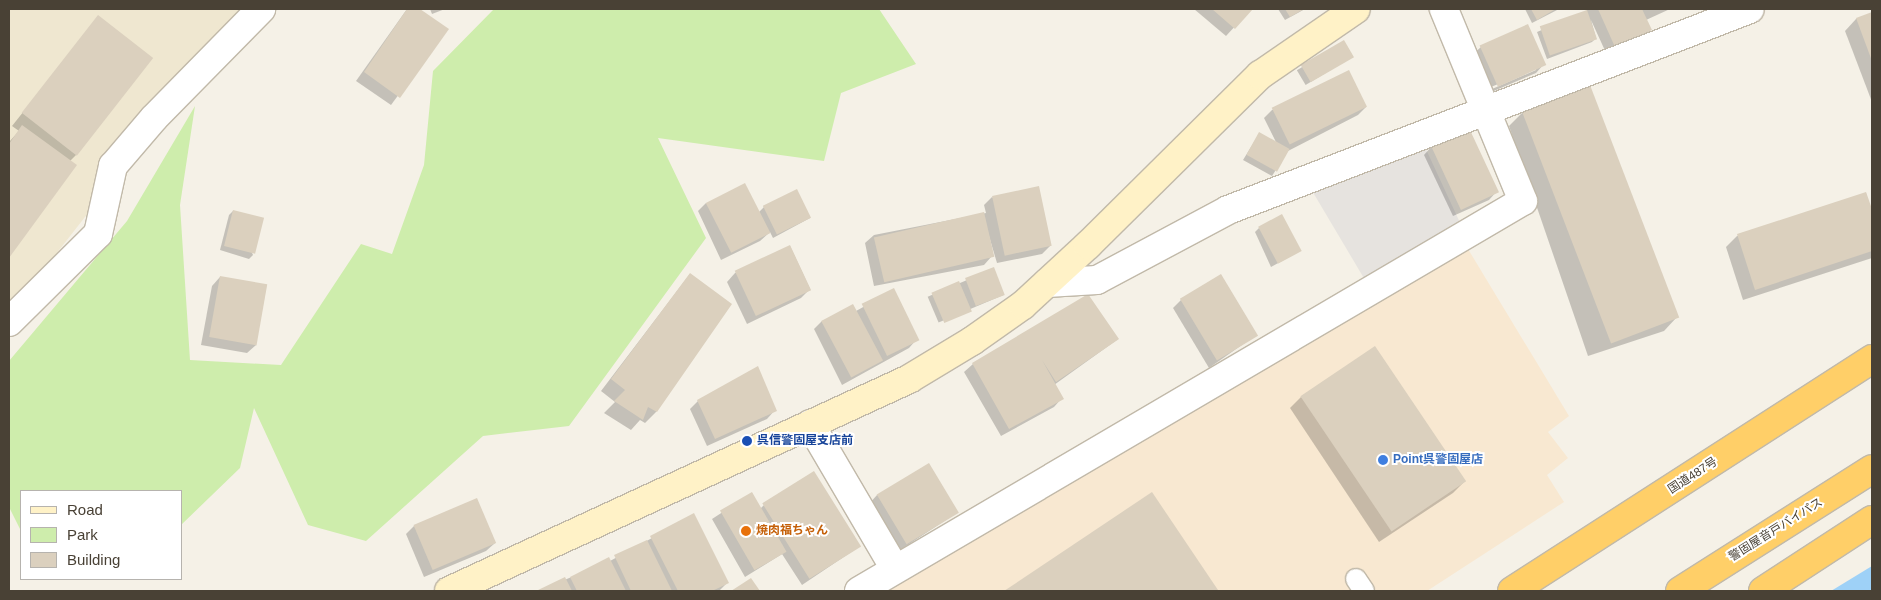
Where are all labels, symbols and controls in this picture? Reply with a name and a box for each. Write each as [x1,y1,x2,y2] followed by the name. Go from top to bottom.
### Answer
[757,434,853,448] place label: 呉信警固屋支店前
[741,435,753,447] marker: 呉信警固屋支店前
[1393,453,1483,467] place label: Point呉警固屋店
[1377,454,1389,466] marker: Point呉警固屋店
[1666,455,1720,497] street label: 国道487号
[20,490,182,580] legend
[1726,495,1826,565] street label: 警固屋音戸バイパス
[67,501,103,518] text: Road
[756,524,828,538] place label: 焼肉福ちゃん
[740,525,752,537] marker: 焼肉福ちゃん
[67,526,98,543] text: Park
[67,551,120,568] text: Building

